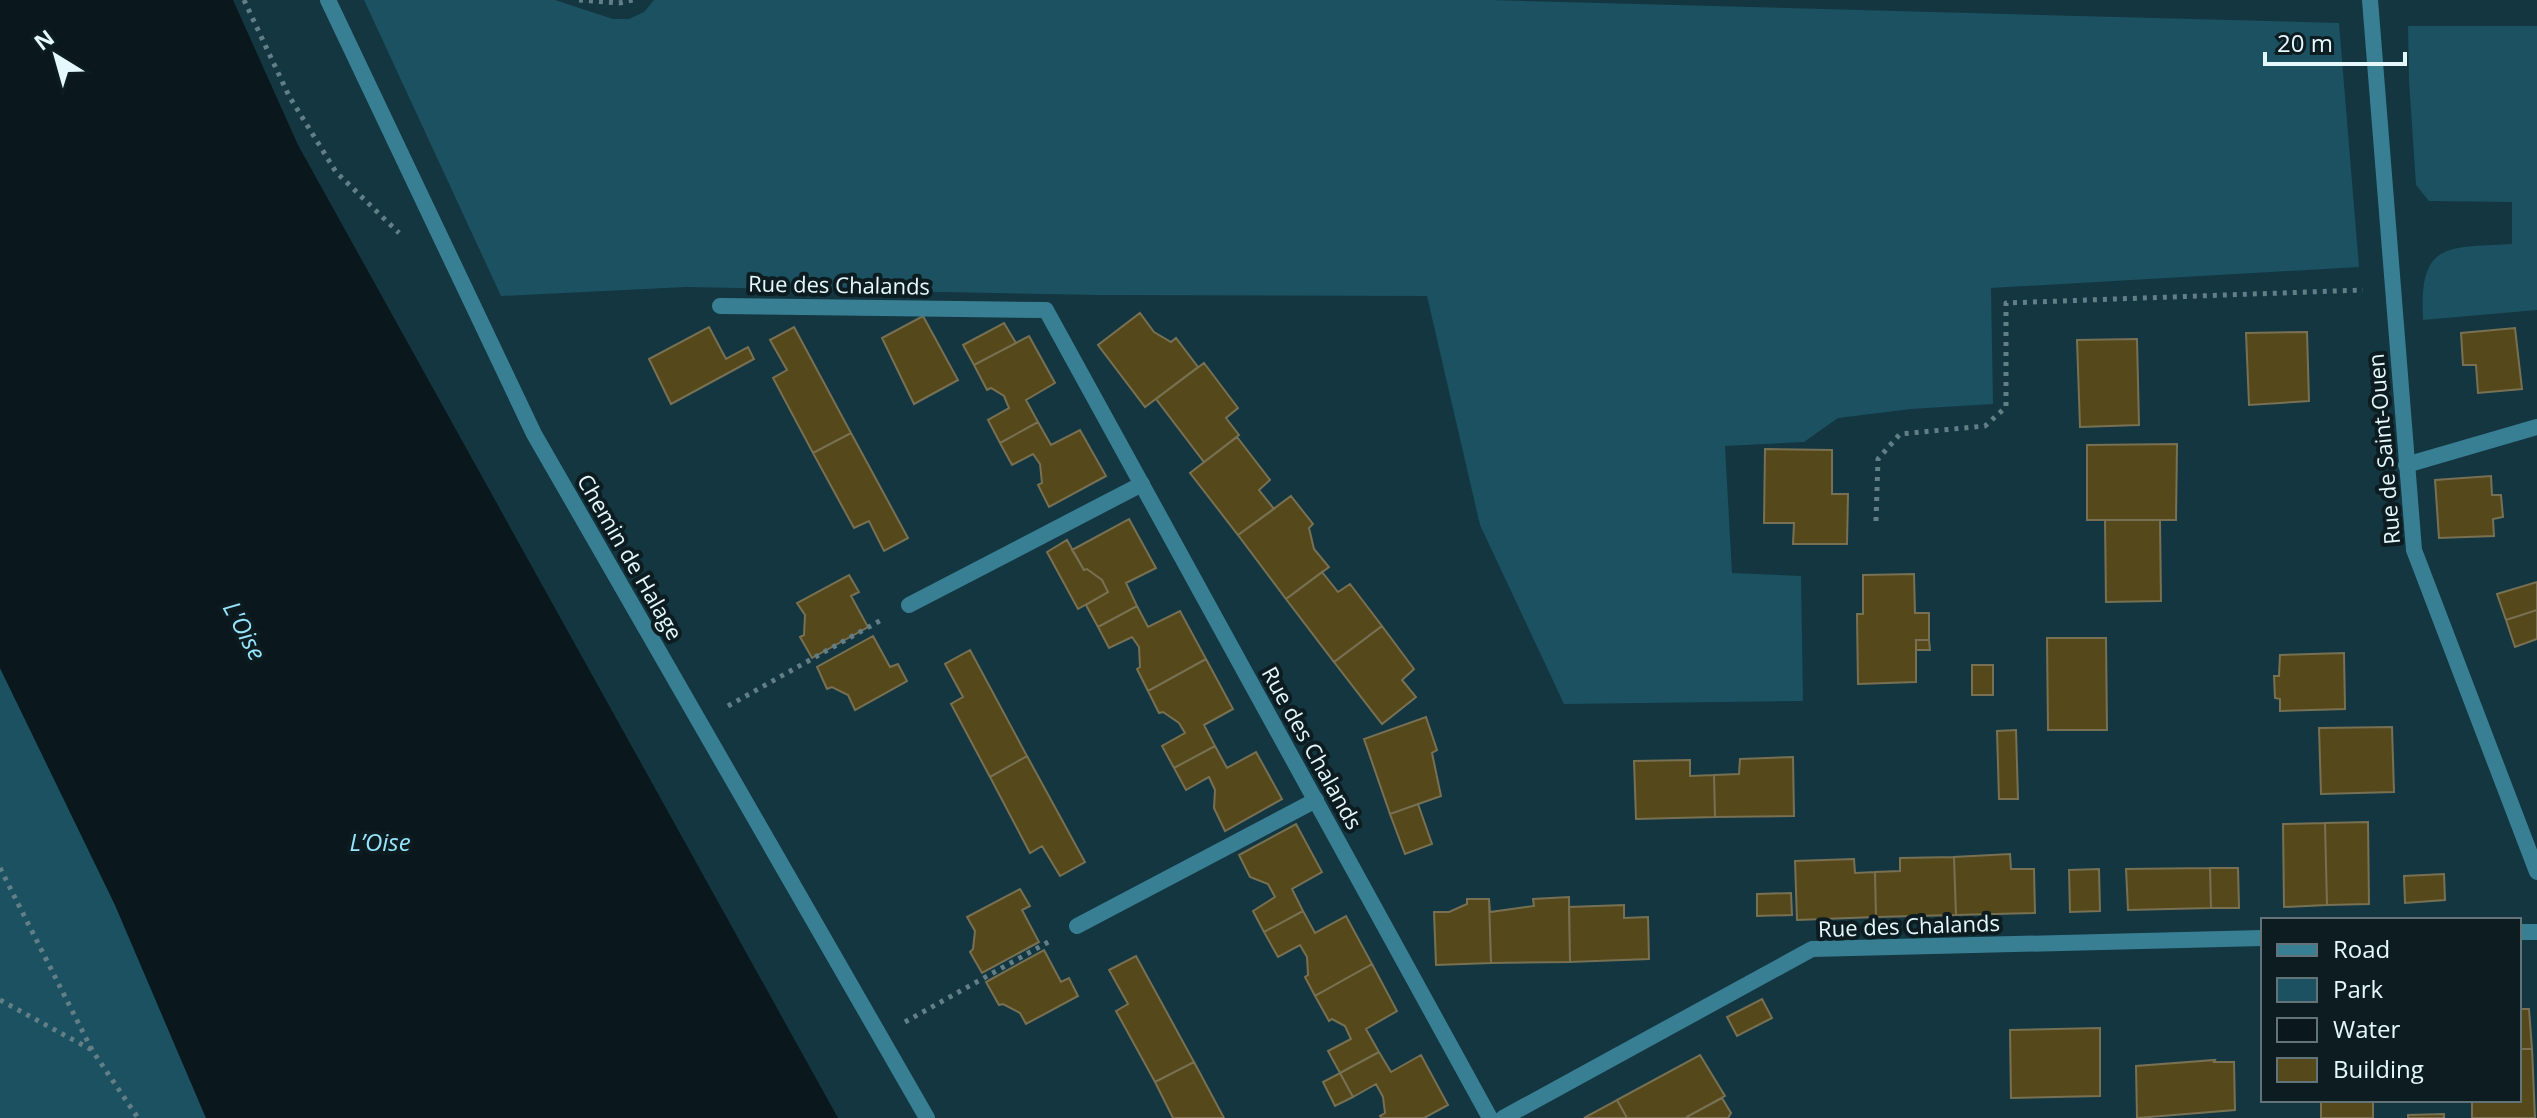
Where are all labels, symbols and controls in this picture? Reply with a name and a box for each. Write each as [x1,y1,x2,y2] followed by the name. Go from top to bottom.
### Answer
[16,16,96,96] north arrow
[2265,16,2405,66] scale bar
[27,22,60,57] text: N
[2277,26,2333,59] text: 20 m
[748,267,930,301] street label: Rue des Chalands
[2360,352,2406,546] street label: Rue de Saint-Ouen
[571,468,691,645] street label: Chemin de Halage
[216,595,275,666] water label: L'Oise
[1256,661,1370,834] street label: Rue des Chalands
[349,825,411,858] water label: L’Oise
[1818,907,2000,943] street label: Rue des Chalands
[2261,918,2521,1102] legend
[2333,932,2390,965] text: Road
[2333,972,2384,1005] text: Park
[2333,1012,2401,1045] text: Water
[2333,1052,2424,1085] text: Building

